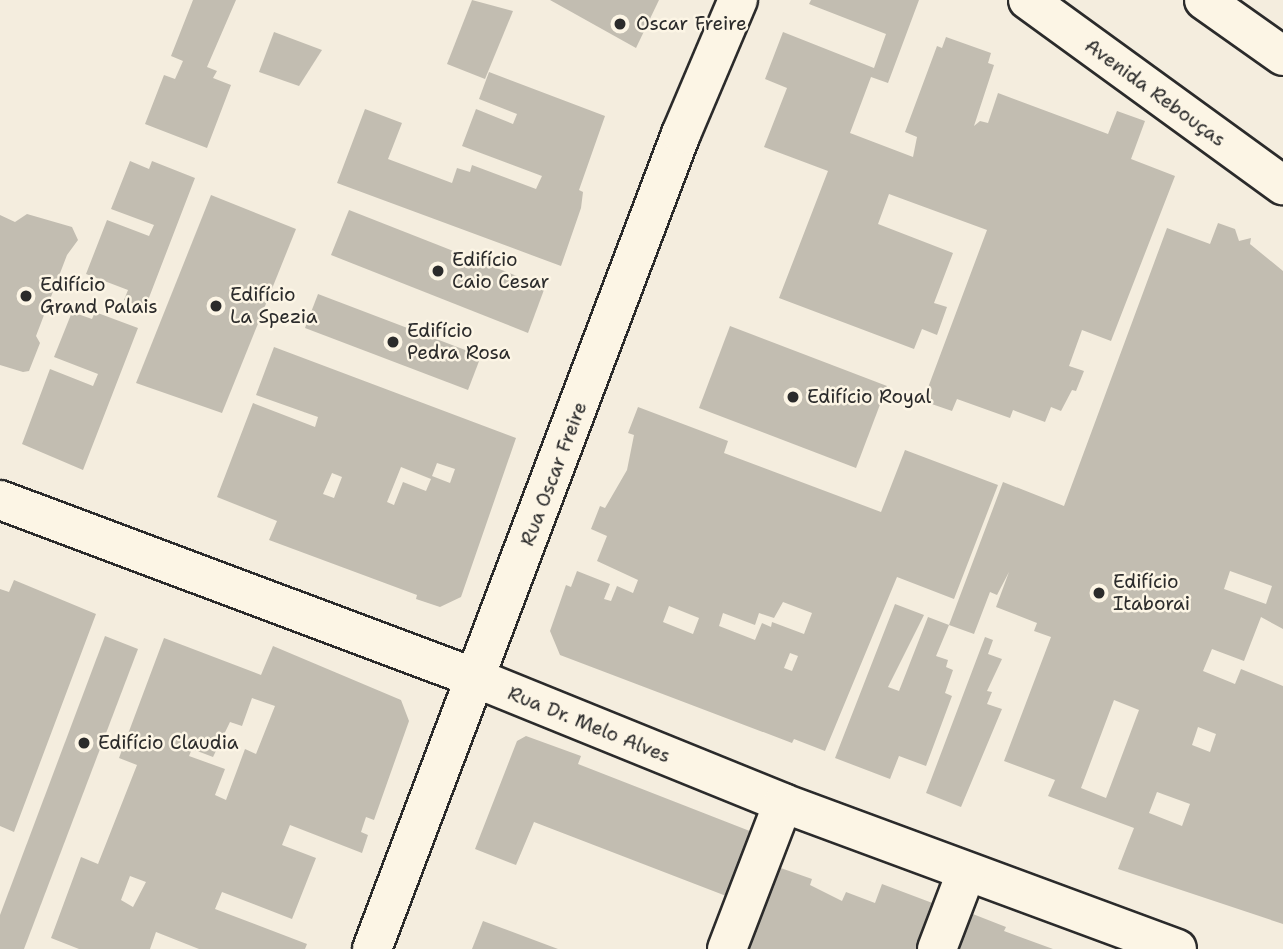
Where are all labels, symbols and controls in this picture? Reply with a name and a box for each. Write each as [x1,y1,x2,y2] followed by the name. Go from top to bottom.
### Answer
[636,13,747,35] place label: Oscar Freire
[610,14,630,34] marker: Oscar Freire
[1080,34,1230,152] street label: Avenida Rebouças
[452,249,550,293] place label: Edifício Caio Cesar
[430,263,446,279] marker: Edifício Caio Cesar
[40,274,158,318] place label: Edifício Grand Palais
[230,284,318,328] place label: Edifício La Spezia
[18,288,34,304] marker: Edifício Grand Palais
[208,298,224,314] marker: Edifício La Spezia
[407,320,510,364] place label: Edifício Pedra Rosa
[385,334,401,350] marker: Edifício Pedra Rosa
[807,386,931,408] place label: Edifício Royal
[785,389,801,405] marker: Edifício Royal
[516,399,592,549] street label: Rua Oscar Freire
[1113,571,1190,615] place label: Edifício Itaborai
[1091,585,1107,601] marker: Edifício Itaborai
[504,682,674,768] street label: Rua Dr. Melo Alves
[98,732,239,754] place label: Edifício Claudia
[76,735,92,751] marker: Edifício Claudia

